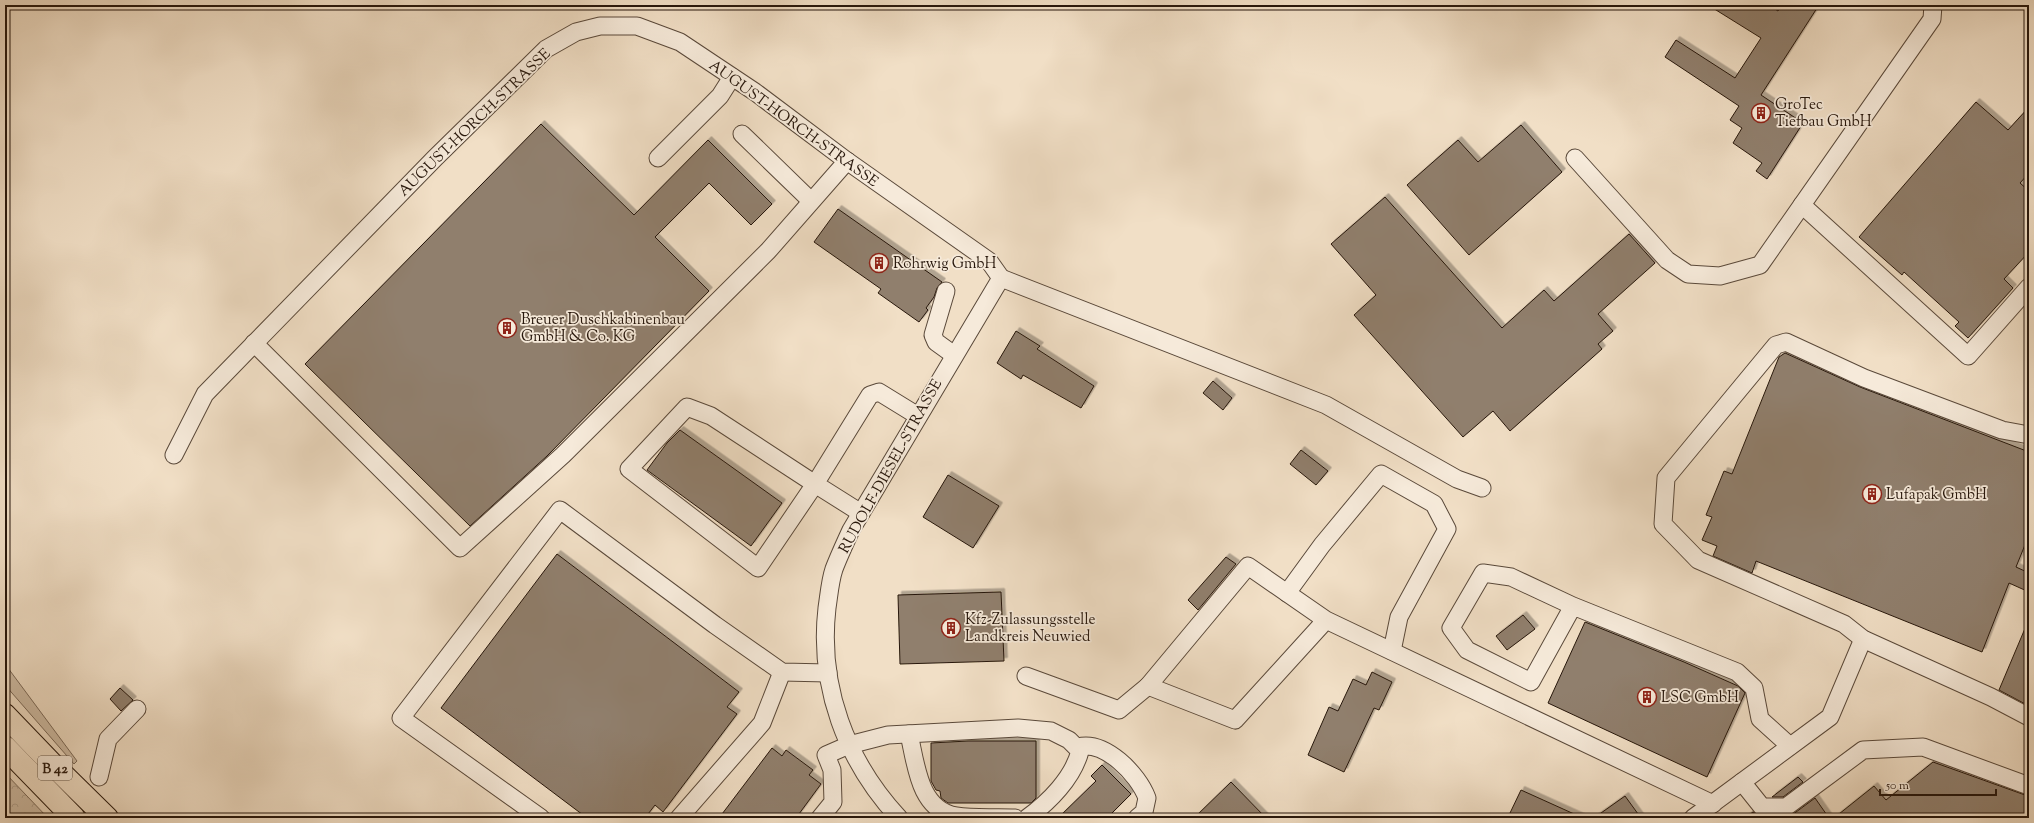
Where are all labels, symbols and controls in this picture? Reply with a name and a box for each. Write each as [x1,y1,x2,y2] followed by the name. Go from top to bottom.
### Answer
[394,44,556,202] street label: AUGUST-HORCH-STRASSE
[704,56,882,193] street label: AUGUST-HORCH-STRASSE
[1775,95,1872,133] place label: GroTec Tiefbau GmbH
[1750,102,1772,124] building icon: GroTec Tiefbau GmbH
[868,252,890,274] building icon: Rohrwig GmbH
[893,254,996,275] place label: Rohrwig GmbH
[521,310,685,348] place label: Breuer Duschkabinenbau GmbH & Co. KG
[496,317,518,339] building icon: Breuer Duschkabinenbau GmbH & Co. KG
[835,376,948,558] street label: RUDOLF-DIESEL-STRASSE
[1861,483,1883,505] building icon: Lufapak GmbH
[1886,485,1987,506] place label: Lufapak GmbH
[965,610,1096,648] place label: Kfz-Zulassungsstelle Landkreis Neuwied
[940,617,962,639] building icon: Kfz-Zulassungsstelle Landkreis Neuwied
[1636,686,1658,708] building icon: LSC GmbH
[1661,688,1739,709] place label: LSC GmbH
[38,756,72,780] road number: B 42
[1880,771,1996,797] scale bar
[1885,777,1909,795] text: 50 m

